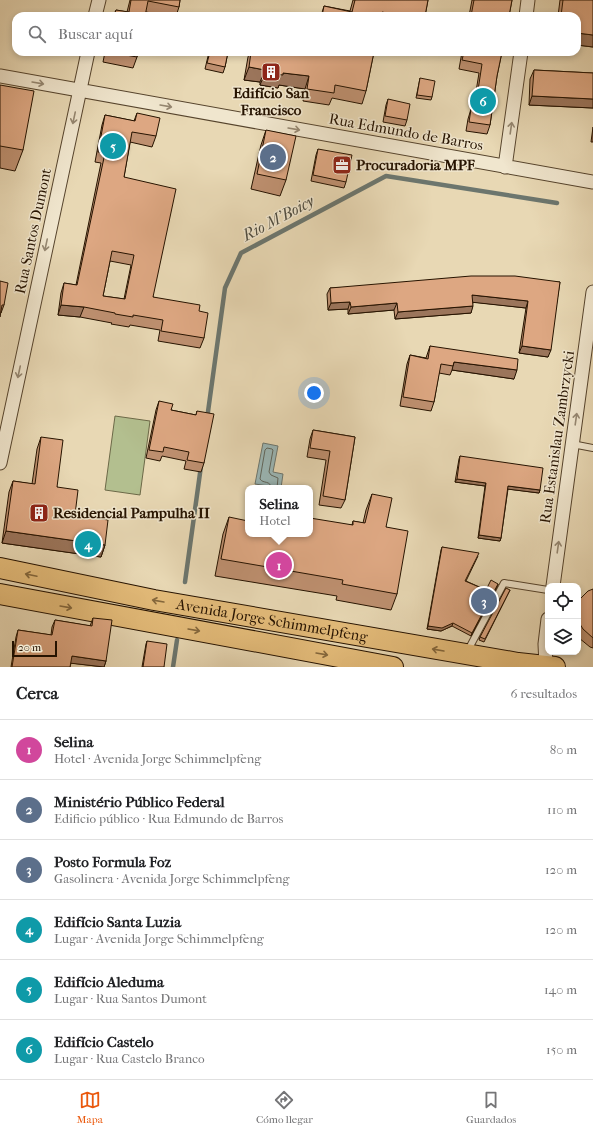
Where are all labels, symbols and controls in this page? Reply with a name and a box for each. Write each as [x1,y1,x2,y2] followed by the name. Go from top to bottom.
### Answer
[12,12,581,56] search box
[26,23,48,45] icon: search
[58,25,133,43] text: Buscar aquí
[260,61,282,83] building icon: Edifício San Francisco
[32,79,45,87] one-way arrow
[233,84,309,119] place label: Edifício San Francisco
[470,86,496,116] pin: 6
[160,102,173,110] one-way arrow
[327,110,485,155] street label: Rua Edmundo de Barros
[69,111,77,124] one-way arrow
[507,122,515,135] one-way arrow
[288,125,301,133] one-way arrow
[100,131,126,161] pin: 5
[260,142,286,172] pin: 2
[331,154,353,176] office icon: Procuradoria MPF
[356,156,475,174] place label: Procuradoria MPF
[11,166,55,296] street label: Rua Santos Dumont
[238,191,317,245] water label: Rio M'Boicy
[42,238,50,251] one-way arrow
[536,349,578,525] street label: Rua Estanislau Zambrzycki
[15,365,23,378] one-way arrow
[304,383,324,403] your location
[572,413,580,426] one-way arrow
[245,485,313,537] popup
[259,495,299,513] text: Selina
[28,502,50,524] building icon: Residencial Pampulha II
[53,504,210,522] place label: Residencial Pampulha II
[259,513,291,528] text: Hotel
[75,529,101,559] pin: 4
[554,541,562,554] one-way arrow
[266,550,292,580] pin: 1
[24,570,37,578] one-way arrow
[545,583,581,655] map controls
[545,583,581,619] button: locate
[471,586,497,616] pin: 3
[174,595,370,646] street label: Avenida Jorge Schimmelpfeng
[152,597,165,605] one-way arrow
[59,603,72,611] one-way arrow
[545,619,581,655] button: layers
[187,626,200,634] one-way arrow
[12,639,57,658] scale bar
[18,641,41,654] text: 20 m
[432,645,445,653] one-way arrow
[315,650,328,658] one-way arrow
[16,683,58,703] text: Cerca
[510,686,577,701] text: 6 resultados
[54,733,93,751] text: Selina
[27,742,31,757] text: 1
[550,742,577,757] text: 80 m
[54,751,261,766] text: Hotel · Avenida Jorge Schimmelpfeng
[54,793,225,811] text: Ministério Público Federal
[26,802,32,817] text: 2
[547,802,577,817] text: 110 m
[54,811,283,826] text: Edificio público · Rua Edmundo de Barros
[54,853,171,871] text: Posto Formula Foz
[26,862,32,877] text: 3
[545,862,577,877] text: 120 m
[54,871,289,886] text: Gasolinera · Avenida Jorge Schimmelpfeng
[54,913,181,931] text: Edifício Santa Luzia
[25,922,33,937] text: 4
[545,922,577,937] text: 120 m
[54,931,264,946] text: Lugar · Avenida Jorge Schimmelpfeng
[54,973,164,991] text: Edifício Aleduma
[26,982,32,997] text: 5
[544,982,577,997] text: 140 m
[54,991,207,1006] text: Lugar · Rua Santos Dumont
[54,1033,154,1051] text: Edifício Castelo
[25,1042,33,1057] text: 6
[546,1042,577,1057] text: 150 m
[54,1051,205,1066] text: Lugar · Rua Castelo Branco
[77,1089,103,1126] tab: Mapa
[256,1089,313,1126] tab: Cómo llegar
[466,1089,516,1126] tab: Guardados

